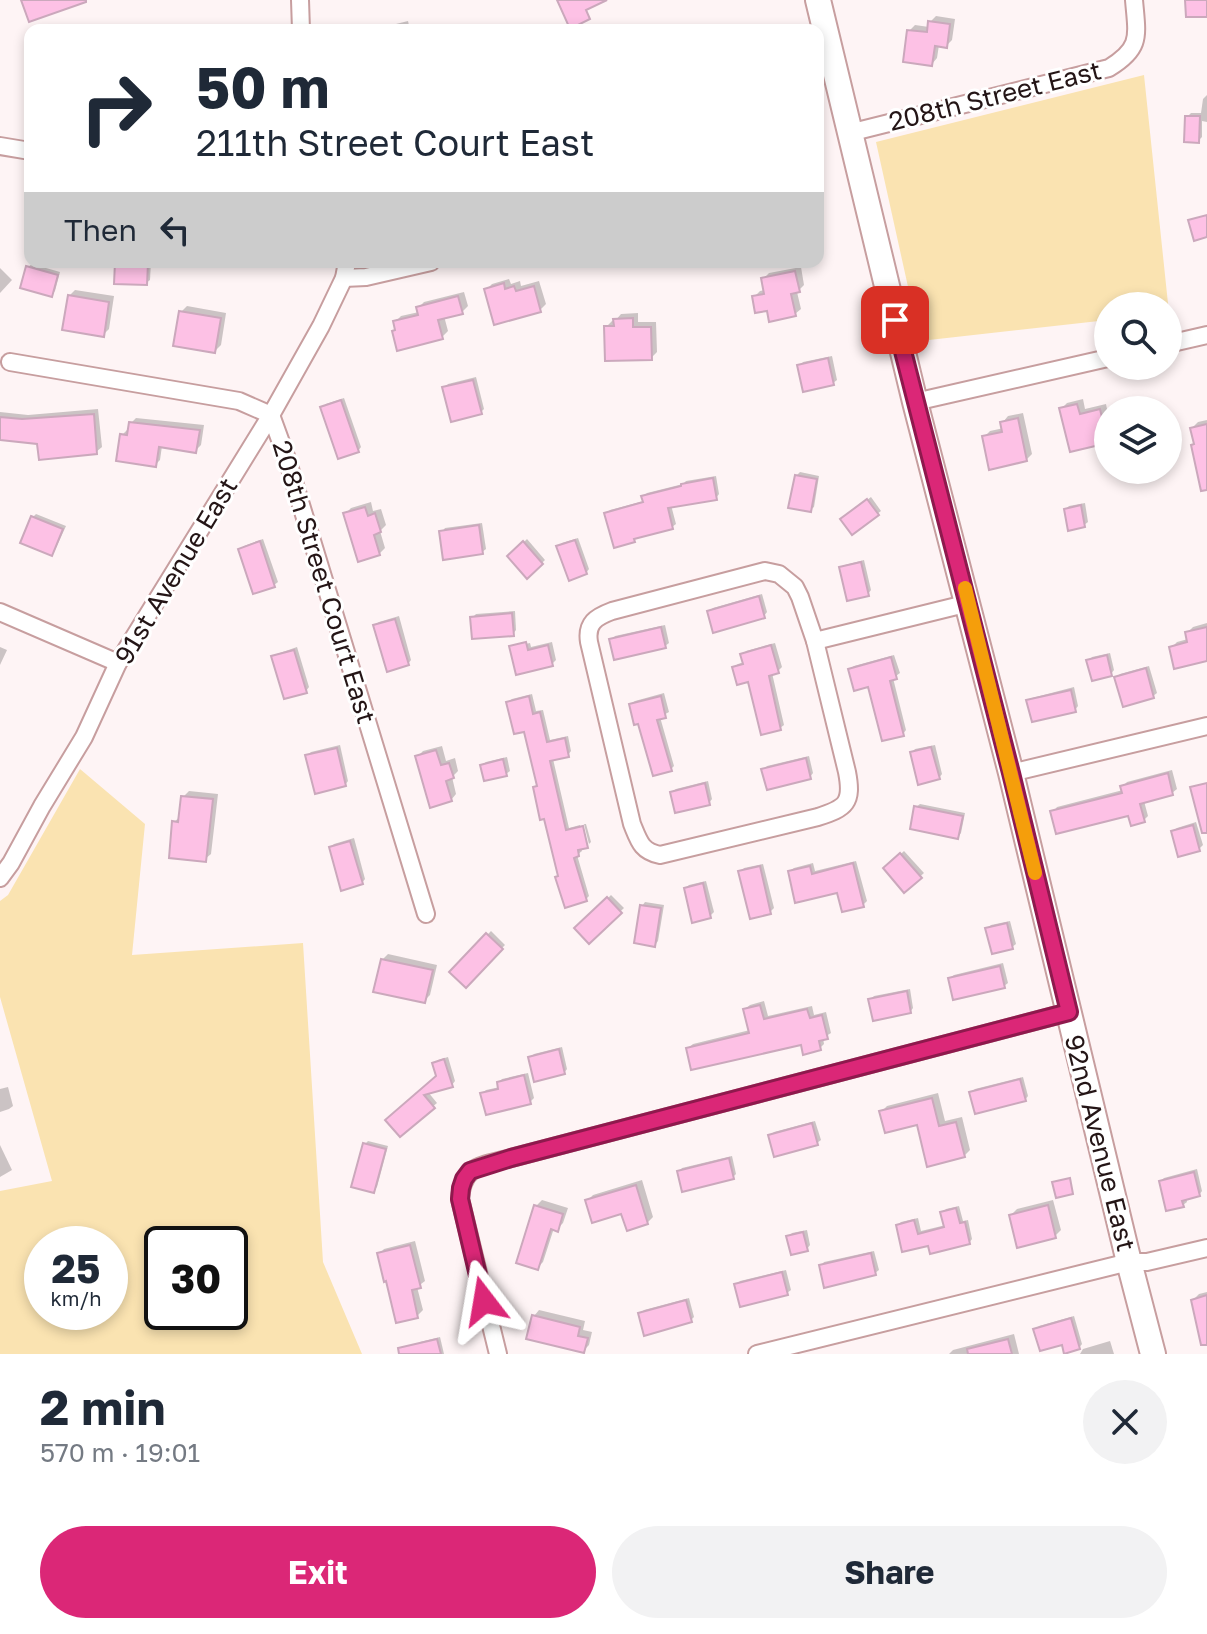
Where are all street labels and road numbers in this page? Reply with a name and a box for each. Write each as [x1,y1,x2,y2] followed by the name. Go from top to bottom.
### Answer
[885,54,1104,137] street label: 208th Street East
[267,437,382,727] street label: 208th Street Court East
[108,472,243,669] street label: 91st Avenue East
[1059,1031,1142,1254] street label: 92nd Avenue East

